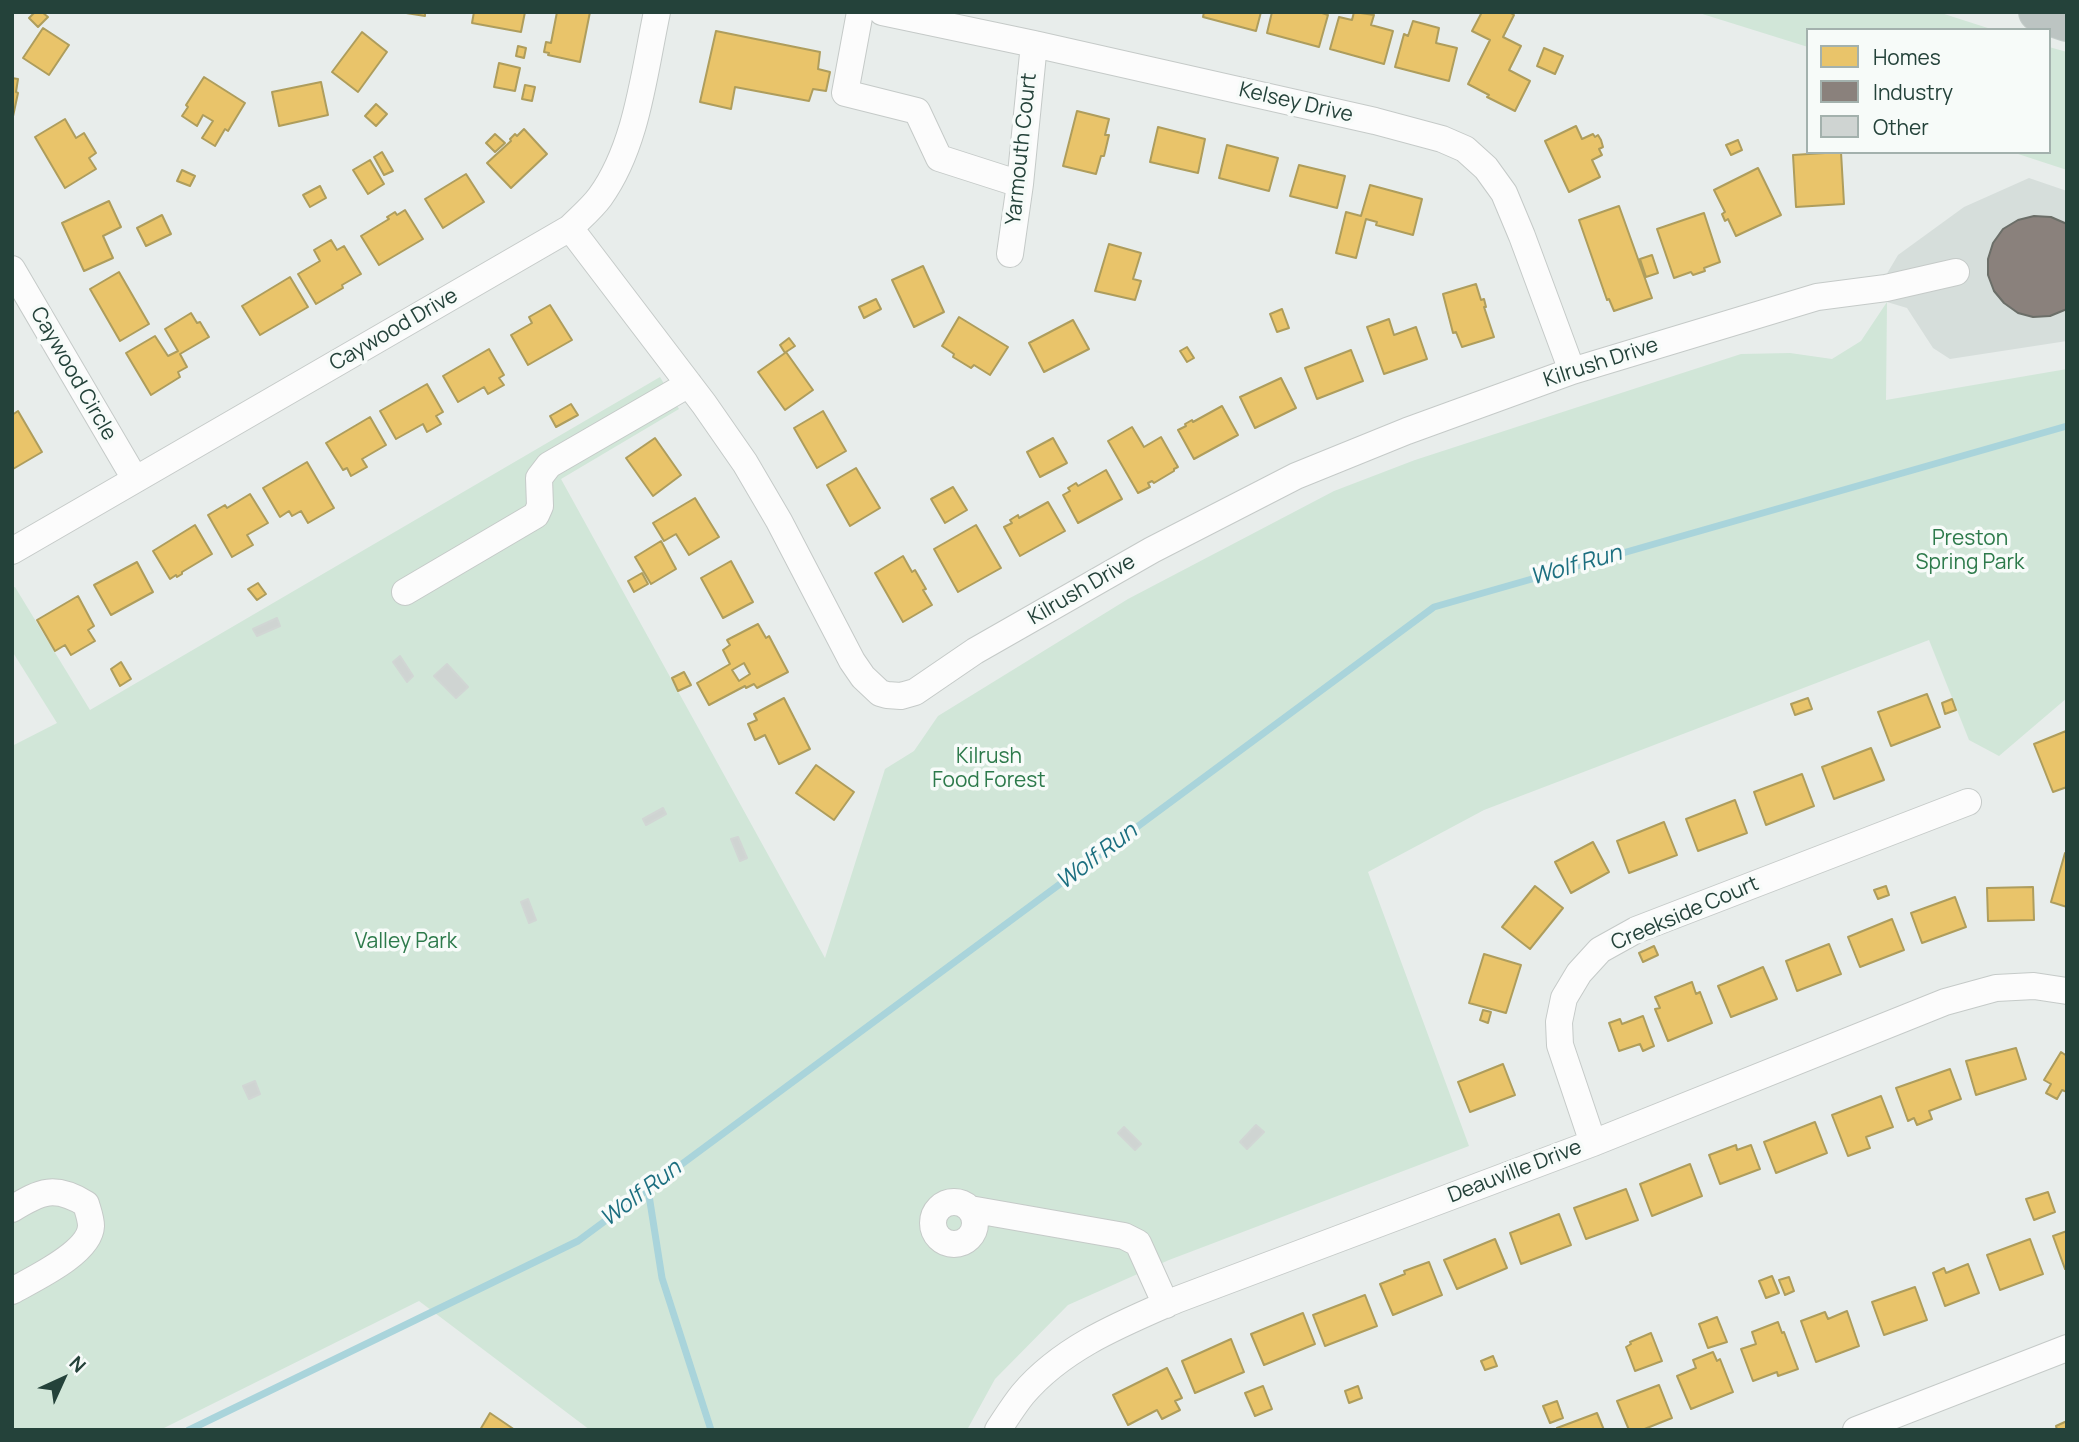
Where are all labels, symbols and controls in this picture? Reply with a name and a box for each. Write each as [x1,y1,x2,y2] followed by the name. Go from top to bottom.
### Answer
[1806,28,2051,154] legend
[1873,43,1941,71] text: Homes
[1001,72,1043,226] street label: Yarmouth Court
[1237,78,1355,128] street label: Kelsey Drive
[1873,78,1953,106] text: Industry
[1873,113,1929,141] text: Other
[326,283,462,377] street label: Caywood Drive
[25,303,121,445] street label: Caywood Circle
[1540,333,1662,393] street label: Kilrush Drive
[1916,526,2024,576] park label: Preston Spring Park
[1527,540,1625,592] water label: Wolf Run
[1024,549,1140,631] street label: Kilrush Drive
[932,744,1046,794] park label: Kilrush Food Forest
[1051,818,1143,896] water label: Wolf Run
[1607,872,1763,956] street label: Creekside Court
[355,929,457,955] park label: Valley Park
[1445,1135,1585,1209] street label: Deauville Drive
[595,1155,687,1233] water label: Wolf Run
[28,1344,98,1414] north arrow
[64,1350,92,1378] text: N

